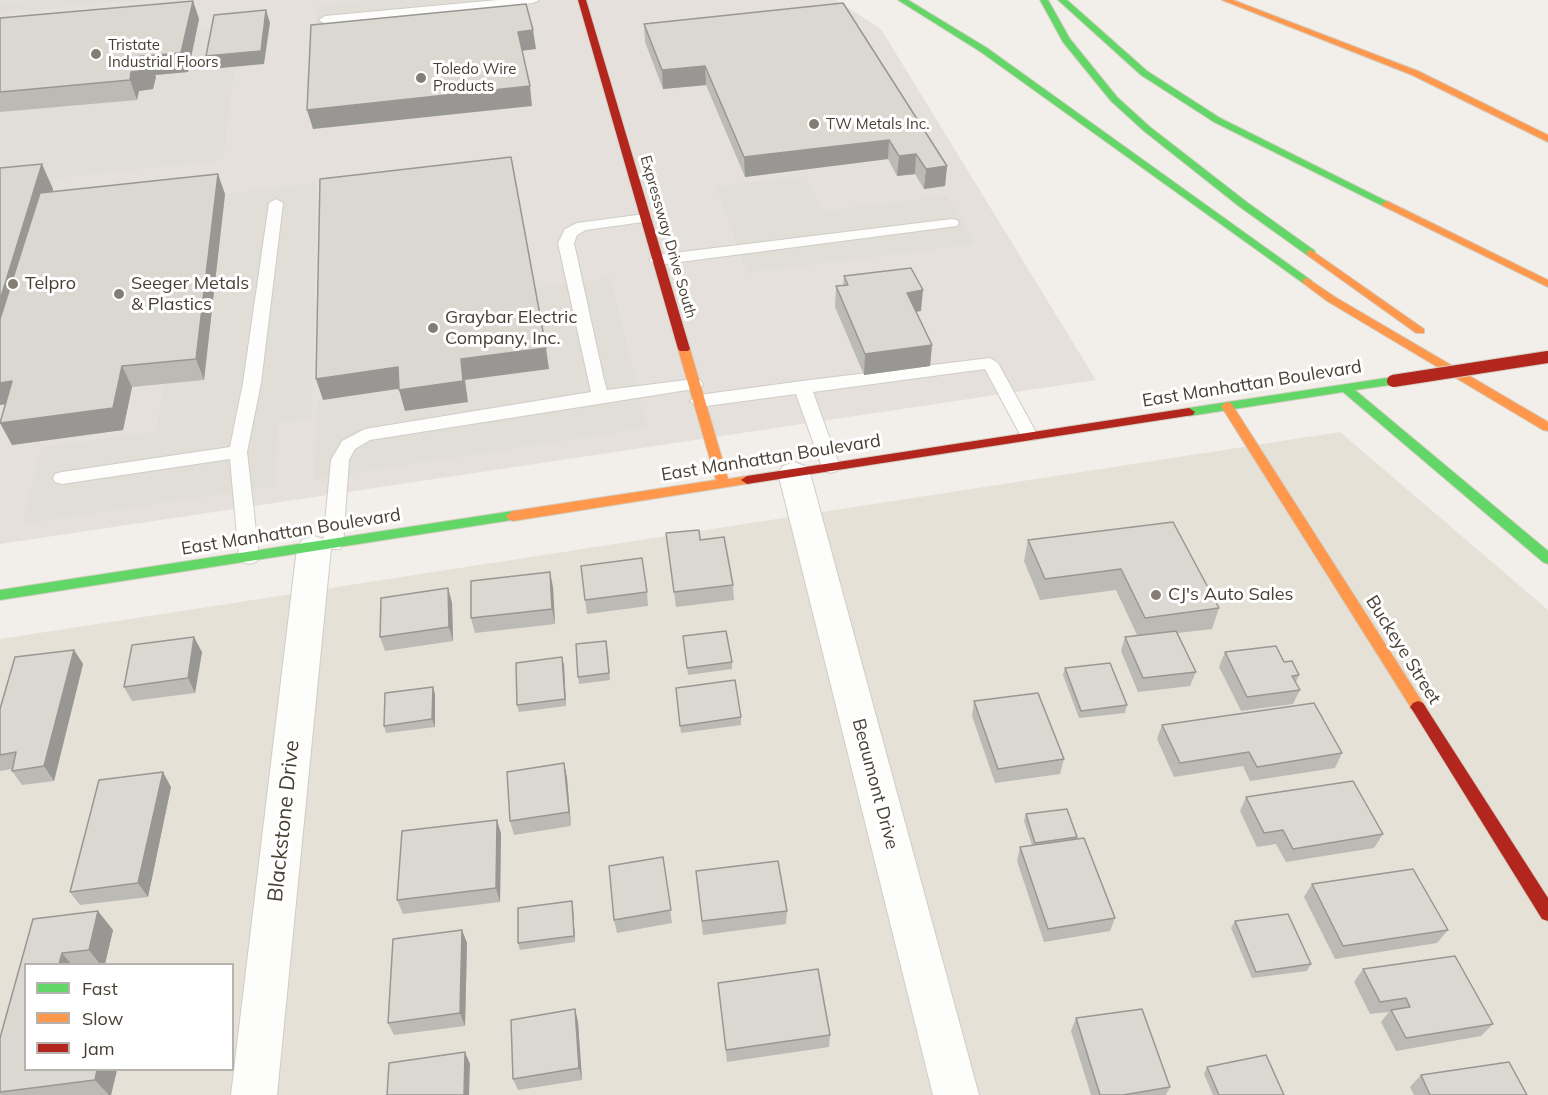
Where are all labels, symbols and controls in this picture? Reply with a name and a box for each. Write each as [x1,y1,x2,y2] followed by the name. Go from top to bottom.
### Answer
[108,36,218,71] place label: Tristate Industrial Floors
[89,47,103,61] marker: Tristate Industrial Floors
[433,60,516,95] place label: Toledo Wire Products
[414,71,428,85] marker: Toledo Wire Products
[826,115,930,133] place label: TW Metals Inc.
[807,117,821,131] marker: TW Metals Inc.
[636,154,700,320] street label: Expressway Drive South
[25,273,76,295] place label: Telpro
[131,273,249,316] place label: Seeger Metals & Plastics
[6,277,20,291] marker: Telpro
[112,287,126,301] marker: Seeger Metals & Plastics
[445,307,577,350] place label: Graybar Electric Company, Inc.
[426,321,440,335] marker: Graybar Electric Company, Inc.
[1141,356,1363,412] street label: East Manhattan Boulevard
[660,430,882,486] street label: East Manhattan Boulevard
[180,504,402,560] street label: East Manhattan Boulevard
[1168,584,1294,606] place label: CJ's Auto Sales
[1149,588,1163,602] marker: CJ's Auto Sales
[1361,592,1445,708] street label: Buckeye Street
[847,716,903,852] street label: Beaumont Drive
[263,739,305,903] street label: Blackstone Drive
[24,963,234,1071] legend
[82,977,118,1000] text: Fast
[82,1007,123,1030] text: Slow
[82,1037,115,1060] text: Jam

